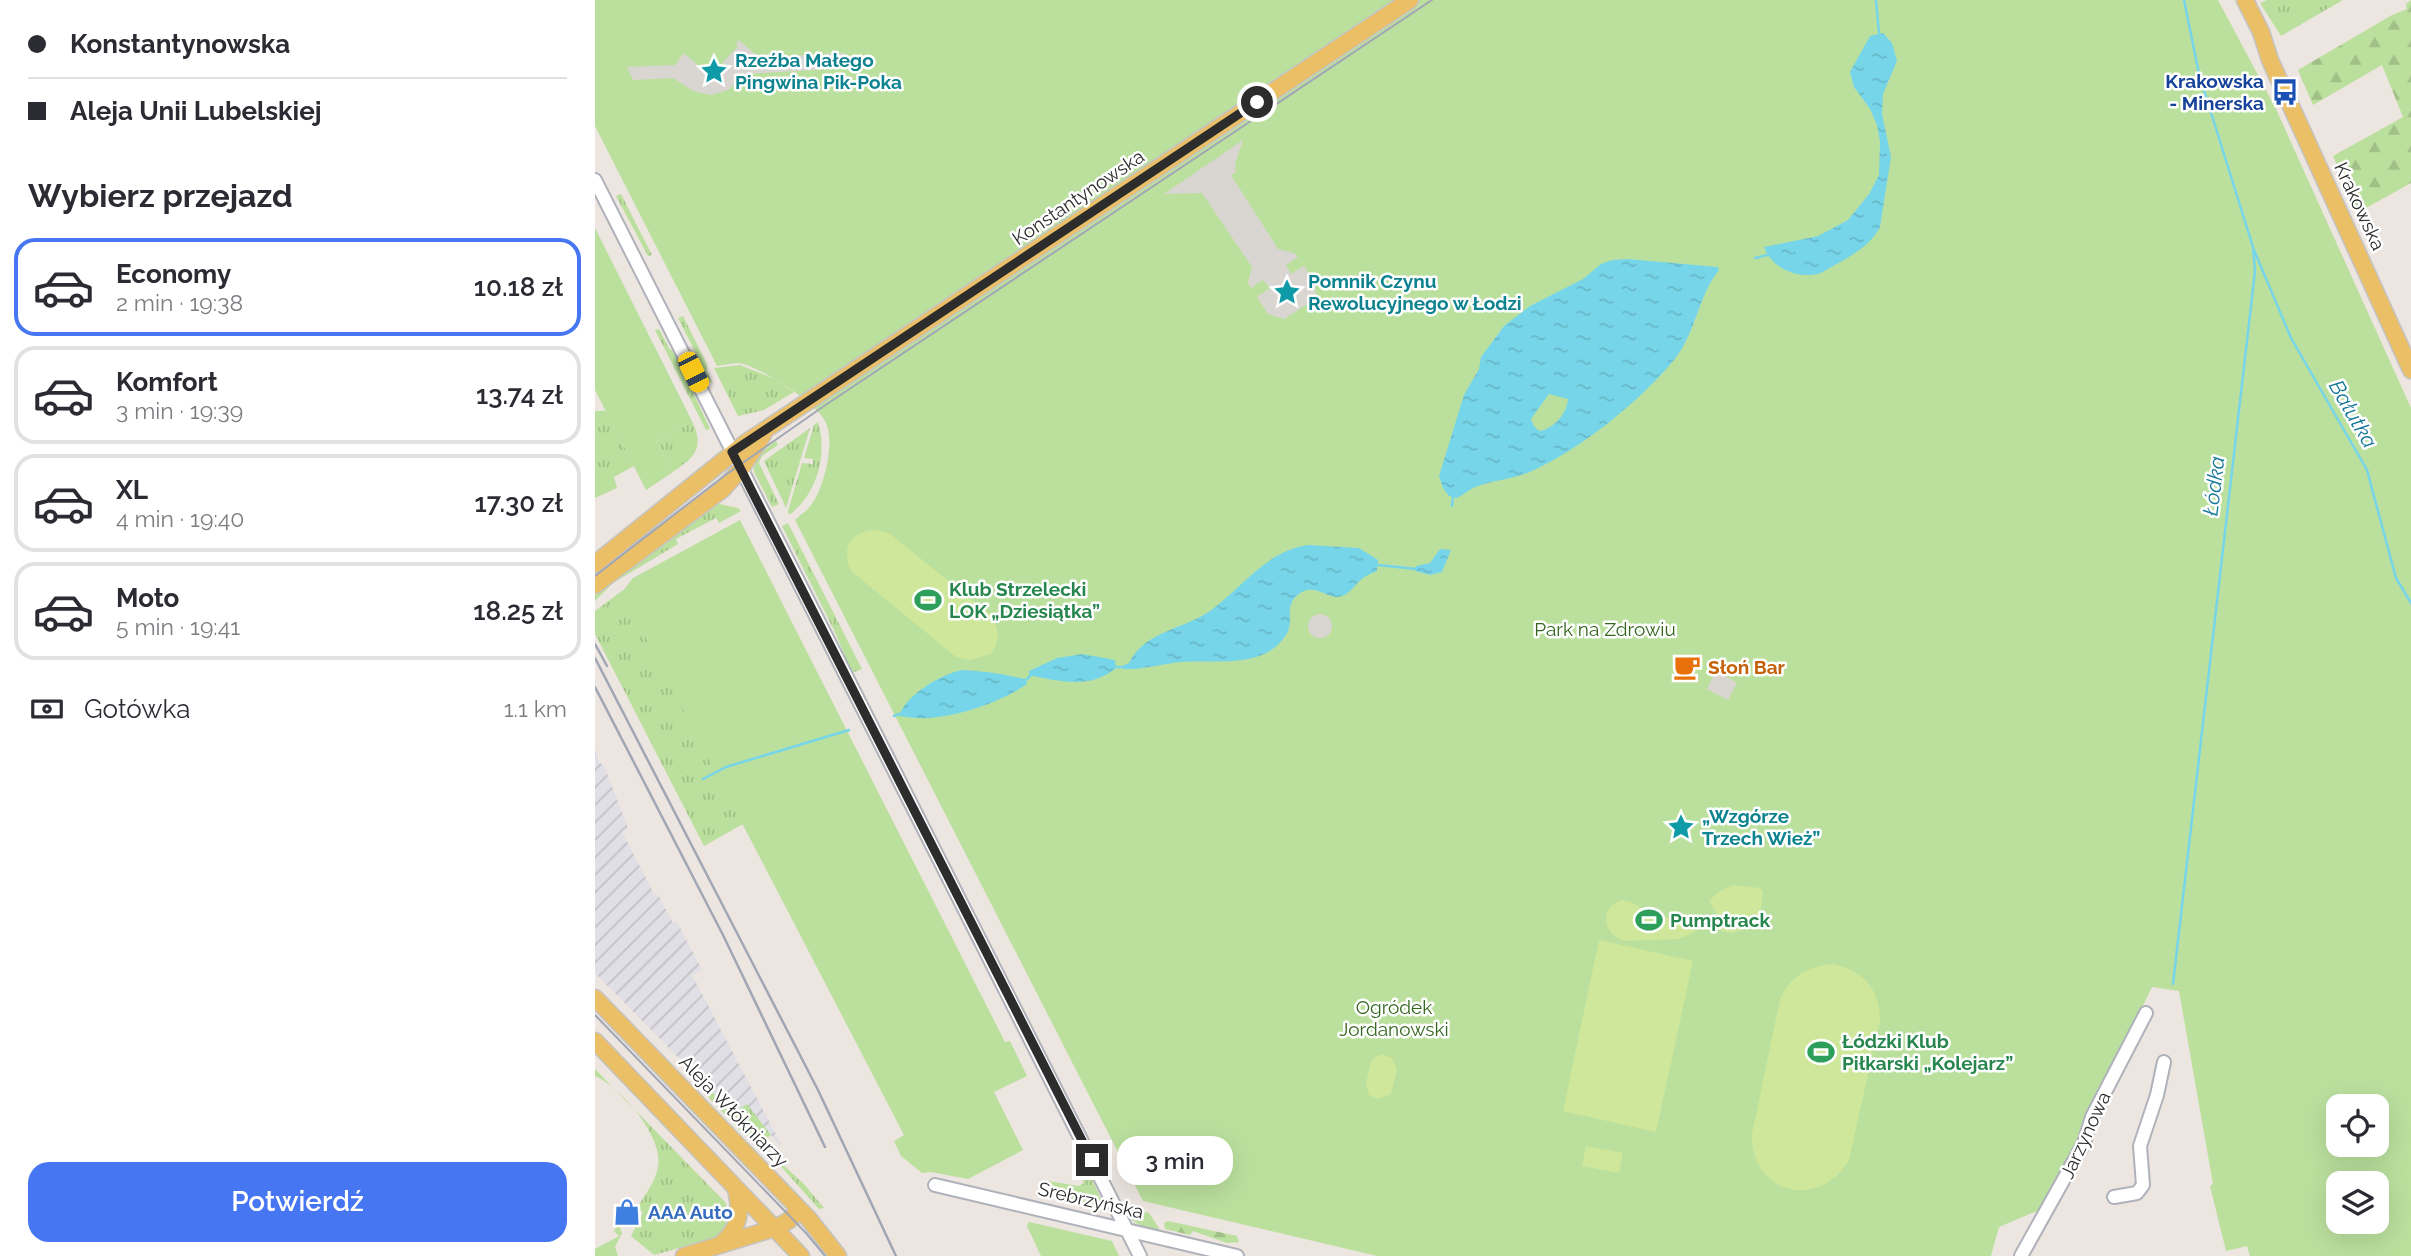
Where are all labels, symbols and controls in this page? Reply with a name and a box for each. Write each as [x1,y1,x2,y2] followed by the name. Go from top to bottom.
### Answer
[70,29,290,59] text: Konstantynowska
[735,49,902,93] place label: Rzeźba Małego Pingwina Pik-Poka
[699,56,729,86] place icon: Rzeźba Małego Pingwina Pik-Poka
[2165,70,2264,114] place label: Krakowska - Minerska
[2270,77,2300,107] bus stop icon: Krakowska - Minerska
[1241,86,1273,118] route start
[70,96,322,126] text: Aleja Unii Lubelskiej
[1008,145,1148,249] street label: Konstantynowska
[2330,159,2390,253] street label: Krakowska
[28,177,293,214] text: Wybierz przejazd
[32,256,95,319] icon: car
[116,259,231,289] text: Economy
[1308,270,1522,314] place label: Pomnik Czynu Rewolucyjnego w Łodzi
[474,272,563,302] text: 10.18 zł
[1272,277,1302,307] place icon: Pomnik Czynu Rewolucyjnego w Łodzi
[116,289,243,316] text: 2 min · 19:38
[675,349,712,395] car
[32,364,95,427] icon: car
[116,367,218,397] text: Komfort
[2324,375,2383,452] water label: Bałutka
[476,380,563,410] text: 13.74 zł
[116,397,243,424] text: 3 min · 19:39
[2197,455,2230,517] water label: Łódka
[32,472,95,535] icon: car
[116,475,148,505] text: XL
[475,488,563,518] text: 17.30 zł
[116,505,244,532] text: 4 min · 19:40
[949,578,1100,622] place label: Klub Strzelecki LOK „Dziesiątka”
[32,580,95,643] icon: car
[116,583,179,613] text: Moto
[913,585,943,615] sports icon: Klub Strzelecki LOK „Dziesiątka”
[473,596,563,626] text: 18.25 zł
[116,613,240,640] text: 5 min · 19:41
[1534,618,1676,640] park label: Park na Zdrowiu
[1672,652,1702,682] cafe icon: Słoń Bar
[1708,656,1786,678] place label: Słoń Bar
[28,690,66,728] icon: cash
[84,694,190,724] text: Gotówka
[504,695,567,722] text: 1.1 km
[1702,805,1820,849] place label: „Wzgórze Trzech Wież”
[1666,812,1696,842] place icon: „Wzgórze Trzech Wież”
[1634,905,1664,935] sports icon: Pumptrack
[1670,909,1770,931] place label: Pumptrack
[1339,996,1449,1040] park label: Ogródek Jordanowski
[1841,1030,2013,1074] place label: Łódzki Klub Piłkarski „Kolejarz”
[1806,1037,1836,1067] sports icon: Łódzki Klub Piłkarski „Kolejarz”
[675,1051,793,1171] street label: Aleja Włókniarzy
[2055,1088,2115,1182] street label: Jarzynowa
[2326,1094,2389,1234] map controls
[2326,1094,2389,1157] button: locate
[1117,1136,1232,1184] callout: 3 min
[1076,1144,1108,1176] route end
[1146,1147,1204,1174] text: 3 min
[28,1162,567,1242] button: Potwierdź
[2326,1171,2389,1234] button: layers
[1036,1177,1146,1223] street label: Srebrzyńska
[612,1197,642,1227] shop icon: AAA Auto
[648,1201,733,1223] place label: AAA Auto

